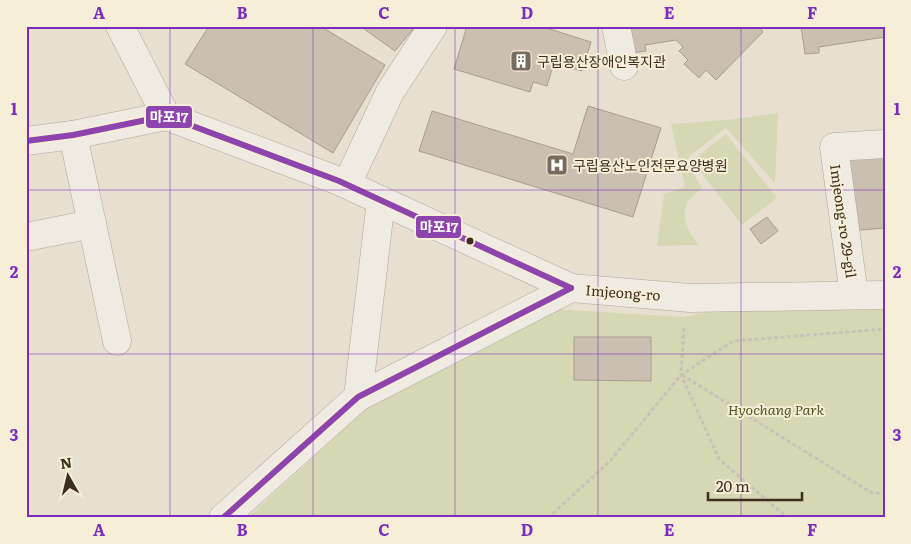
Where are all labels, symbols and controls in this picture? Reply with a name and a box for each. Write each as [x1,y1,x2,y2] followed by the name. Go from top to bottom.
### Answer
[93,0,105,24] text: A
[236,0,248,24] text: B
[378,0,390,24] text: C
[521,0,533,24] text: D
[664,0,675,24] text: E
[807,0,817,24] text: F
[509,49,533,73] building icon: 구립용산장애인복지관
[537,51,666,71] place label: 구립용산장애인복지관
[11,96,18,120] text: 1
[894,96,901,120] text: 1
[145,105,193,129] line badge: 마포17
[150,106,189,126] text: 마포17
[545,153,569,177] hospital icon: 구립용산노인전문요양병원
[573,155,728,175] place label: 구립용산노인전문요양병원
[826,163,862,280] street label: Imjeong-ro 29-gil
[415,215,462,239] line badge: 마포17
[420,216,459,236] text: 마포17
[465,236,475,246] unlabelled marker
[10,259,19,283] text: 2
[893,259,902,283] text: 2
[585,279,661,305] street label: Imjeong-ro
[728,399,825,419] park label: Hyochang Park
[10,422,19,446] text: 3
[893,422,902,446] text: 3
[59,451,74,473] text: N
[42,452,92,502] north arrow
[708,469,802,501] scale bar
[716,474,750,497] text: 20 m
[93,517,105,541] text: A
[236,517,248,541] text: B
[378,517,390,541] text: C
[521,517,533,541] text: D
[664,517,675,541] text: E
[807,517,817,541] text: F

